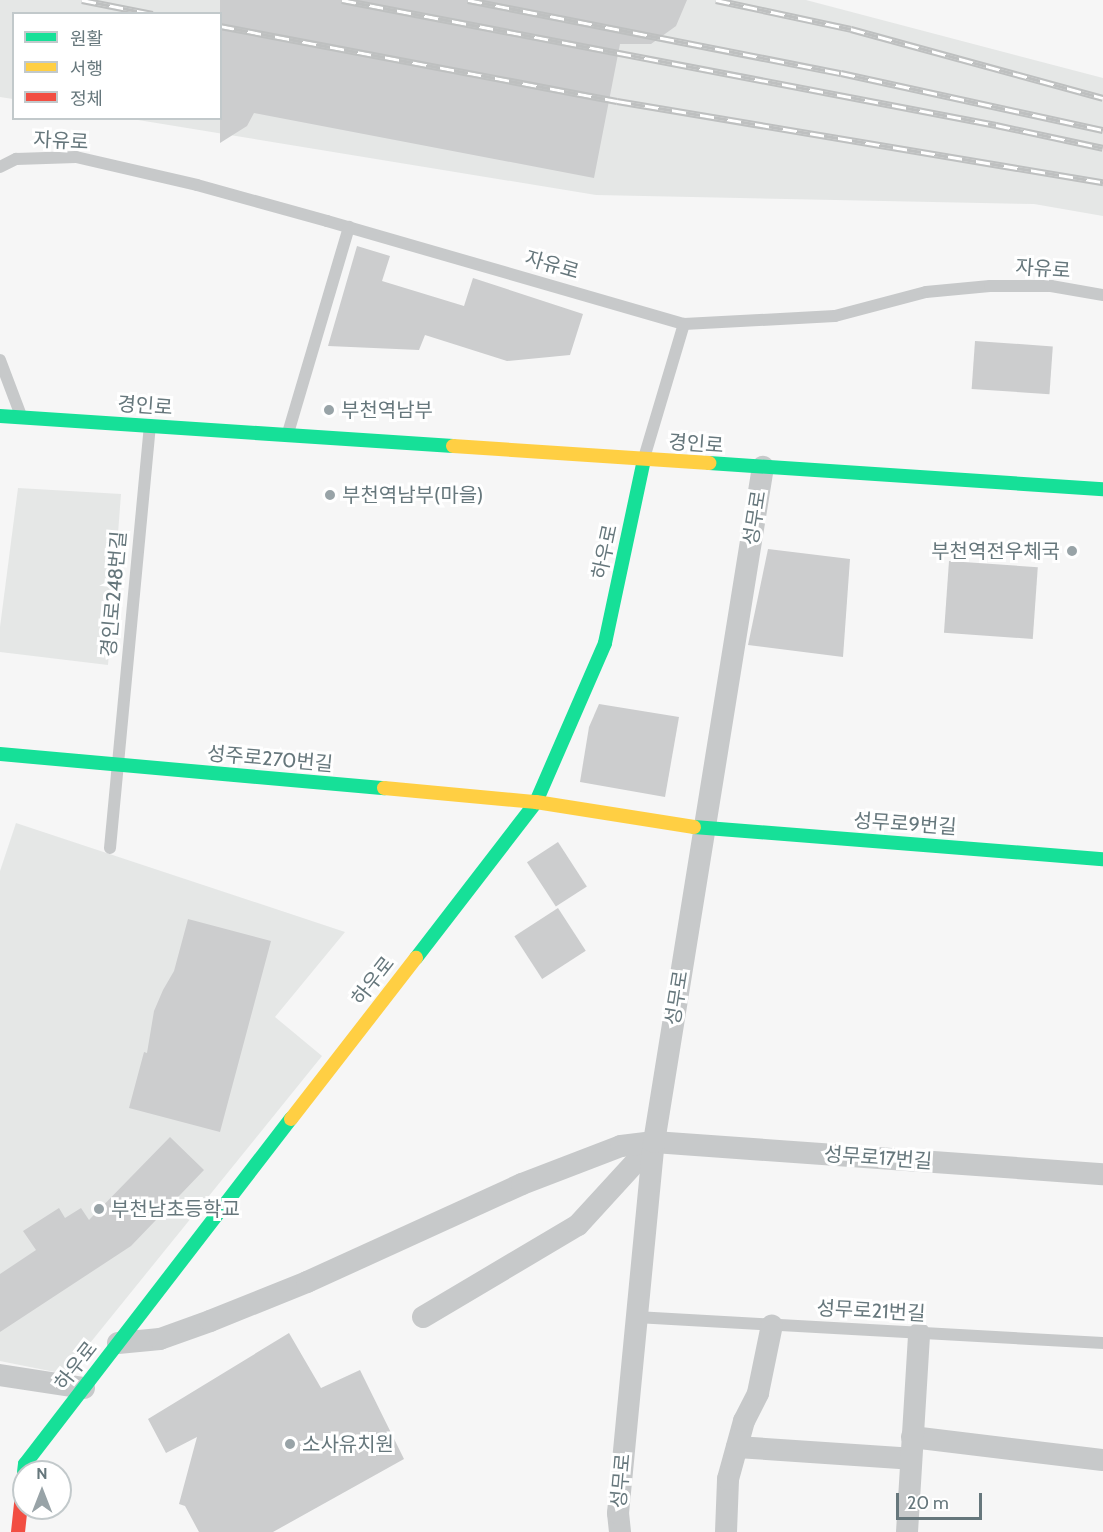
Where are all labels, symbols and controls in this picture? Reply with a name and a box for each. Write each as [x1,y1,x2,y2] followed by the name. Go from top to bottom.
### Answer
[12,12,222,120] legend
[70,28,103,50] text: 원활
[70,58,103,80] text: 서행
[70,88,103,110] text: 정체
[33,128,89,154] street label: 자유로
[522,246,582,284] street label: 자유로
[1015,255,1071,283] street label: 자유로
[117,392,173,420] street label: 경인로
[341,398,433,422] place label: 부천역남부
[322,403,336,417] marker: 부천역남부
[668,430,724,458] street label: 경인로
[342,483,483,507] place label: 부천역남부(마을)
[323,488,337,502] marker: 부천역남부(마을)
[739,489,771,547] street label: 성무로
[588,523,622,581] street label: 하우로
[97,530,131,658] street label: 경인로248번길
[931,539,1060,563] place label: 부천역전우체국
[1065,544,1079,558] marker: 부천역전우체국
[206,742,334,776] street label: 성주로270번길
[853,808,957,840] street label: 성무로9번길
[347,952,399,1010] street label: 하우로
[661,969,693,1027] street label: 성무로
[823,1142,933,1174] street label: 성무로17번길
[111,1197,240,1221] place label: 부천남초등학교
[92,1202,106,1216] marker: 부천남초등학교
[816,1296,926,1326] street label: 성무로21번길
[50,1337,102,1395] street label: 하우로
[302,1432,394,1456] place label: 소사유치원
[283,1437,297,1451] marker: 소사유치원
[607,1452,635,1510] street label: 성무로
[12,1460,72,1520] north arrow
[36,1464,48,1483] text: N
[899,1481,984,1519] scale bar
[907,1492,949,1514] text: 20 m

